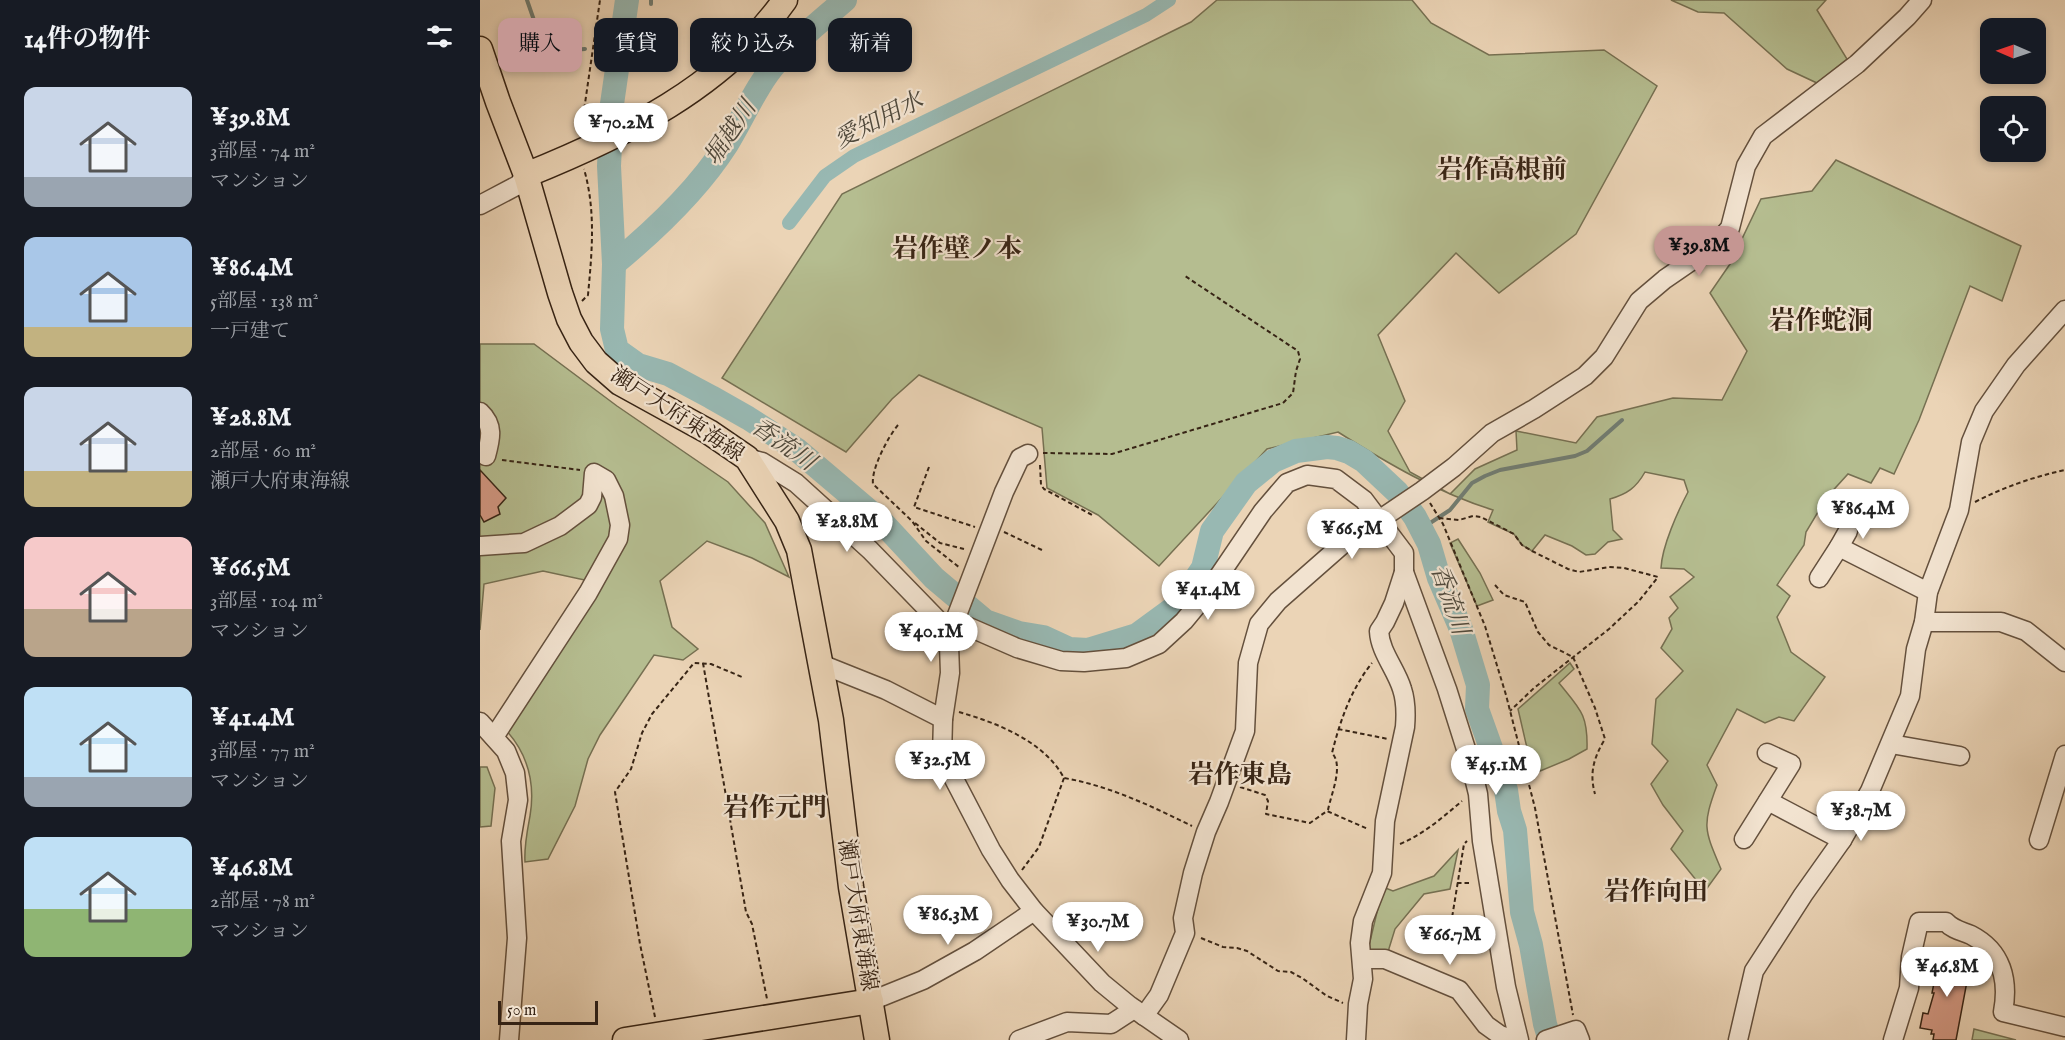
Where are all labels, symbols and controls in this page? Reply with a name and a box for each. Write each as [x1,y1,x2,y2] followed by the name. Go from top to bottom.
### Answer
[498,18,582,72] chip: 購入
[594,18,678,72] chip: 賃貸
[690,18,816,72] chip: 絞り込み
[828,18,912,72] chip: 新着
[1980,18,2046,84] north arrow
[1980,18,2046,162] map controls
[423,20,456,53] icon: filters
[24,23,150,56] text: 14件の物件
[829,84,931,157] water label: 愛知用水
[698,92,766,172] water label: 堀越川
[1980,96,2046,162] button: locate
[210,101,290,134] text: ¥39.8M
[572,103,670,154] pin: ¥70.2M
[588,110,654,135] text: ¥70.2M
[72,111,144,183] icon: home
[210,139,315,164] text: 3部屋 · 74 m²
[1437,154,1567,187] district label: 岩作高根前
[210,169,309,194] text: マンション
[1650,226,1748,277] pin: ¥39.8M
[892,233,1022,266] district label: 岩作壁ノ本
[1668,233,1730,258] text: ¥39.8M
[210,251,293,284] text: ¥86.4M
[72,261,144,333] icon: home
[210,289,319,314] text: 5部屋 · 138 m²
[1769,305,1873,338] district label: 岩作蛇洞
[210,319,290,344] text: 一戸建て
[605,361,749,469] street label: 瀬戸大府東海線
[210,401,292,434] text: ¥28.8M
[72,411,144,483] icon: home
[745,412,824,480] water label: 香流川
[210,439,316,464] text: 2部屋 · 60 m²
[210,469,350,494] text: 瀬戸大府東海線
[1814,489,1912,540] pin: ¥86.4M
[1831,496,1895,521] text: ¥86.4M
[798,502,896,553] pin: ¥28.8M
[816,509,878,534] text: ¥28.8M
[1303,509,1401,560] pin: ¥66.5M
[1321,516,1383,541] text: ¥66.5M
[210,551,290,584] text: ¥66.5M
[72,561,144,633] icon: home
[1423,561,1476,642] water label: 香流川
[1159,570,1257,621] pin: ¥41.4M
[1176,577,1240,602] text: ¥41.4M
[210,589,323,614] text: 3部屋 · 104 m²
[882,612,980,663] pin: ¥40.1M
[210,619,309,644] text: マンション
[899,619,963,644] text: ¥40.1M
[210,701,294,734] text: ¥41.4M
[72,711,144,783] icon: home
[210,739,315,764] text: 3部屋 · 77 m²
[891,740,989,791] pin: ¥32.5M
[1447,745,1545,796] pin: ¥45.1M
[909,747,971,772] text: ¥32.5M
[1465,752,1527,777] text: ¥45.1M
[1188,759,1292,792] district label: 岩作東島
[210,769,309,794] text: マンション
[1812,791,1910,842] pin: ¥38.7M
[723,792,827,825] district label: 岩作元門
[1830,798,1892,823] text: ¥38.7M
[831,837,883,993] street label: 瀬戸大府東海線
[210,851,293,884] text: ¥46.8M
[72,861,144,933] icon: home
[1604,876,1708,909] district label: 岩作向田
[210,889,315,914] text: 2部屋 · 78 m²
[899,895,997,946] pin: ¥86.3M
[917,902,979,927] text: ¥86.3M
[1049,902,1147,953] pin: ¥30.7M
[1066,909,1130,934] text: ¥30.7M
[1401,915,1499,966] pin: ¥66.7M
[210,919,309,944] text: マンション
[1419,922,1481,947] text: ¥66.7M
[1898,947,1996,998] pin: ¥46.8M
[1915,954,1979,979] text: ¥46.8M
[498,998,598,1026] scale bar
[507,1001,536,1021] text: 50 m

